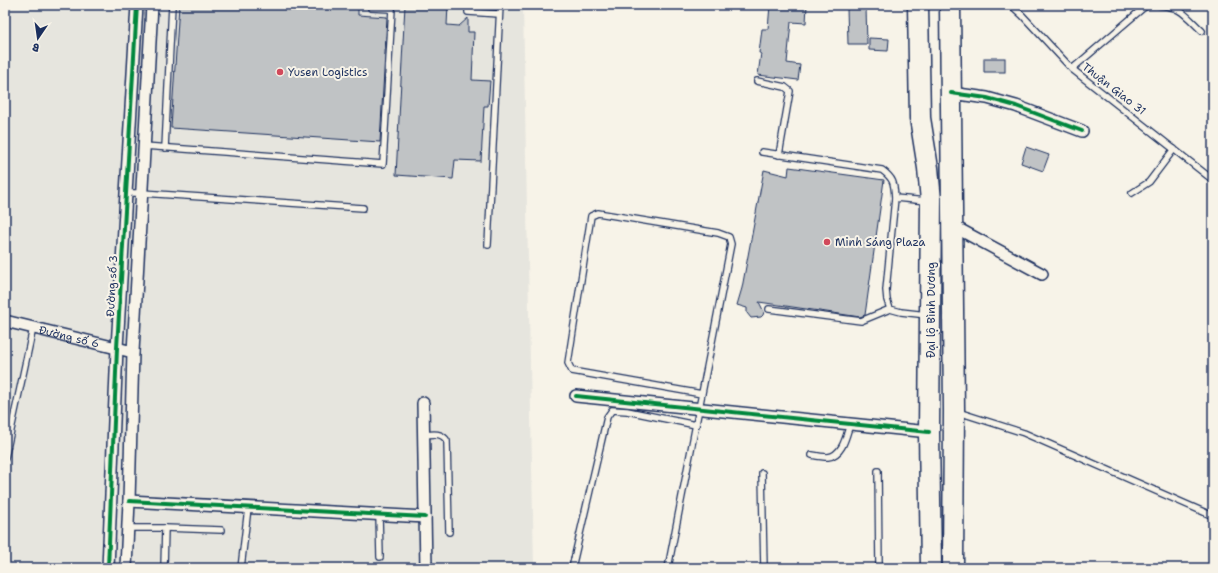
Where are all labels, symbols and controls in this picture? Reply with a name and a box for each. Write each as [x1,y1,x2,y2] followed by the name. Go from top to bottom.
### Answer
[18,18,58,58] north arrow
[31,39,41,55] text: B
[1079,59,1149,119] street label: Thuận Giao 31
[288,65,367,80] place label: Yusen Logistics
[275,67,285,77] marker: Yusen Logistics
[835,235,926,250] place label: Minh Sáng Plaza
[822,237,832,247] marker: Minh Sáng Plaza
[103,255,121,317] street label: Đường số 3
[924,262,939,358] street label: Đại lộ Bình Dương
[37,322,101,351] street label: Đường số 6

